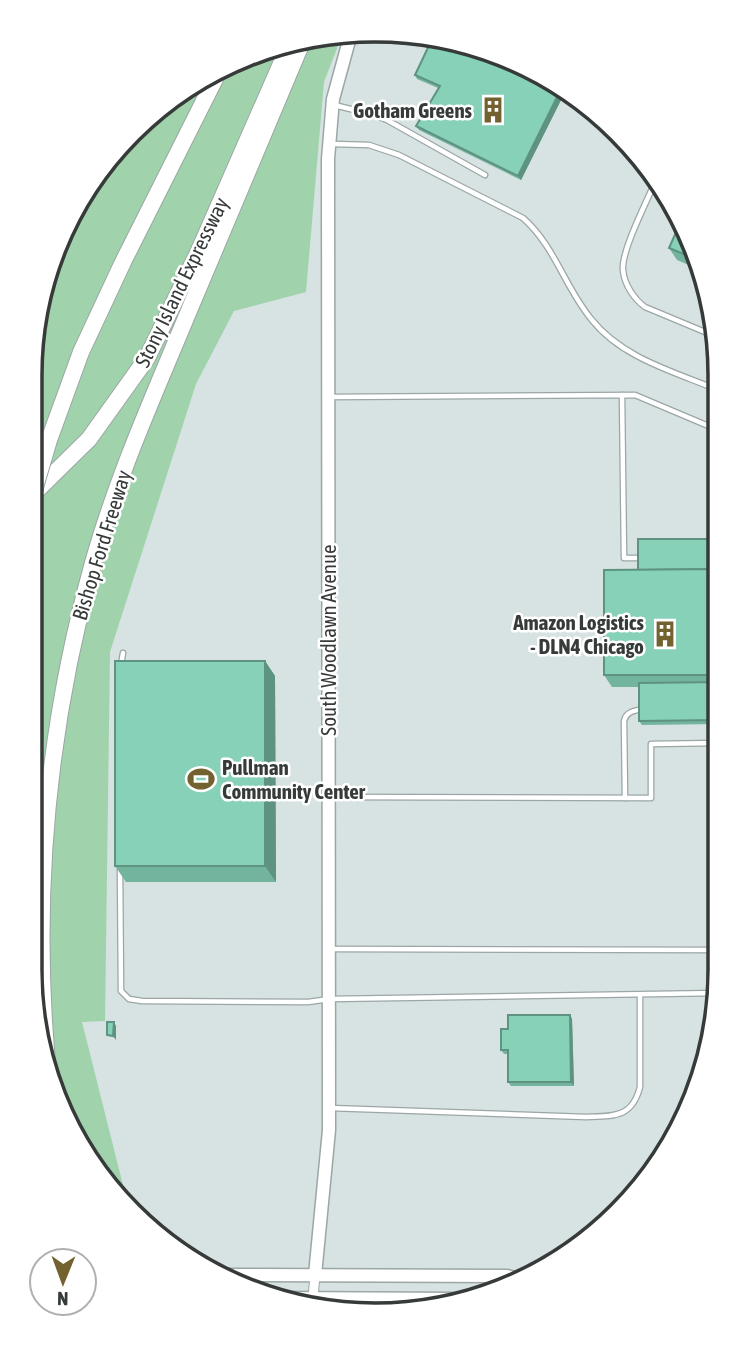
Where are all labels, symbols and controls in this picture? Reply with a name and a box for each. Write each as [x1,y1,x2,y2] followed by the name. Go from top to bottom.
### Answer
[478,95,508,125] building icon: Gotham Greens
[353,98,473,122] place label: Gotham Greens
[129,193,233,371] street label: Stony Island Expressway
[67,467,135,623] street label: Bishop Ford Freeway
[316,544,340,736] street label: South Woodlawn Avenue
[512,610,645,658] place label: Amazon Logistics - DLN4 Chicago
[650,619,680,649] building icon: Amazon Logistics - DLN4 Chicago
[222,755,366,803] place label: Pullman Community Center
[186,764,216,794] sports icon: Pullman Community Center
[28,1247,98,1317] north arrow
[57,1288,69,1310] text: N

